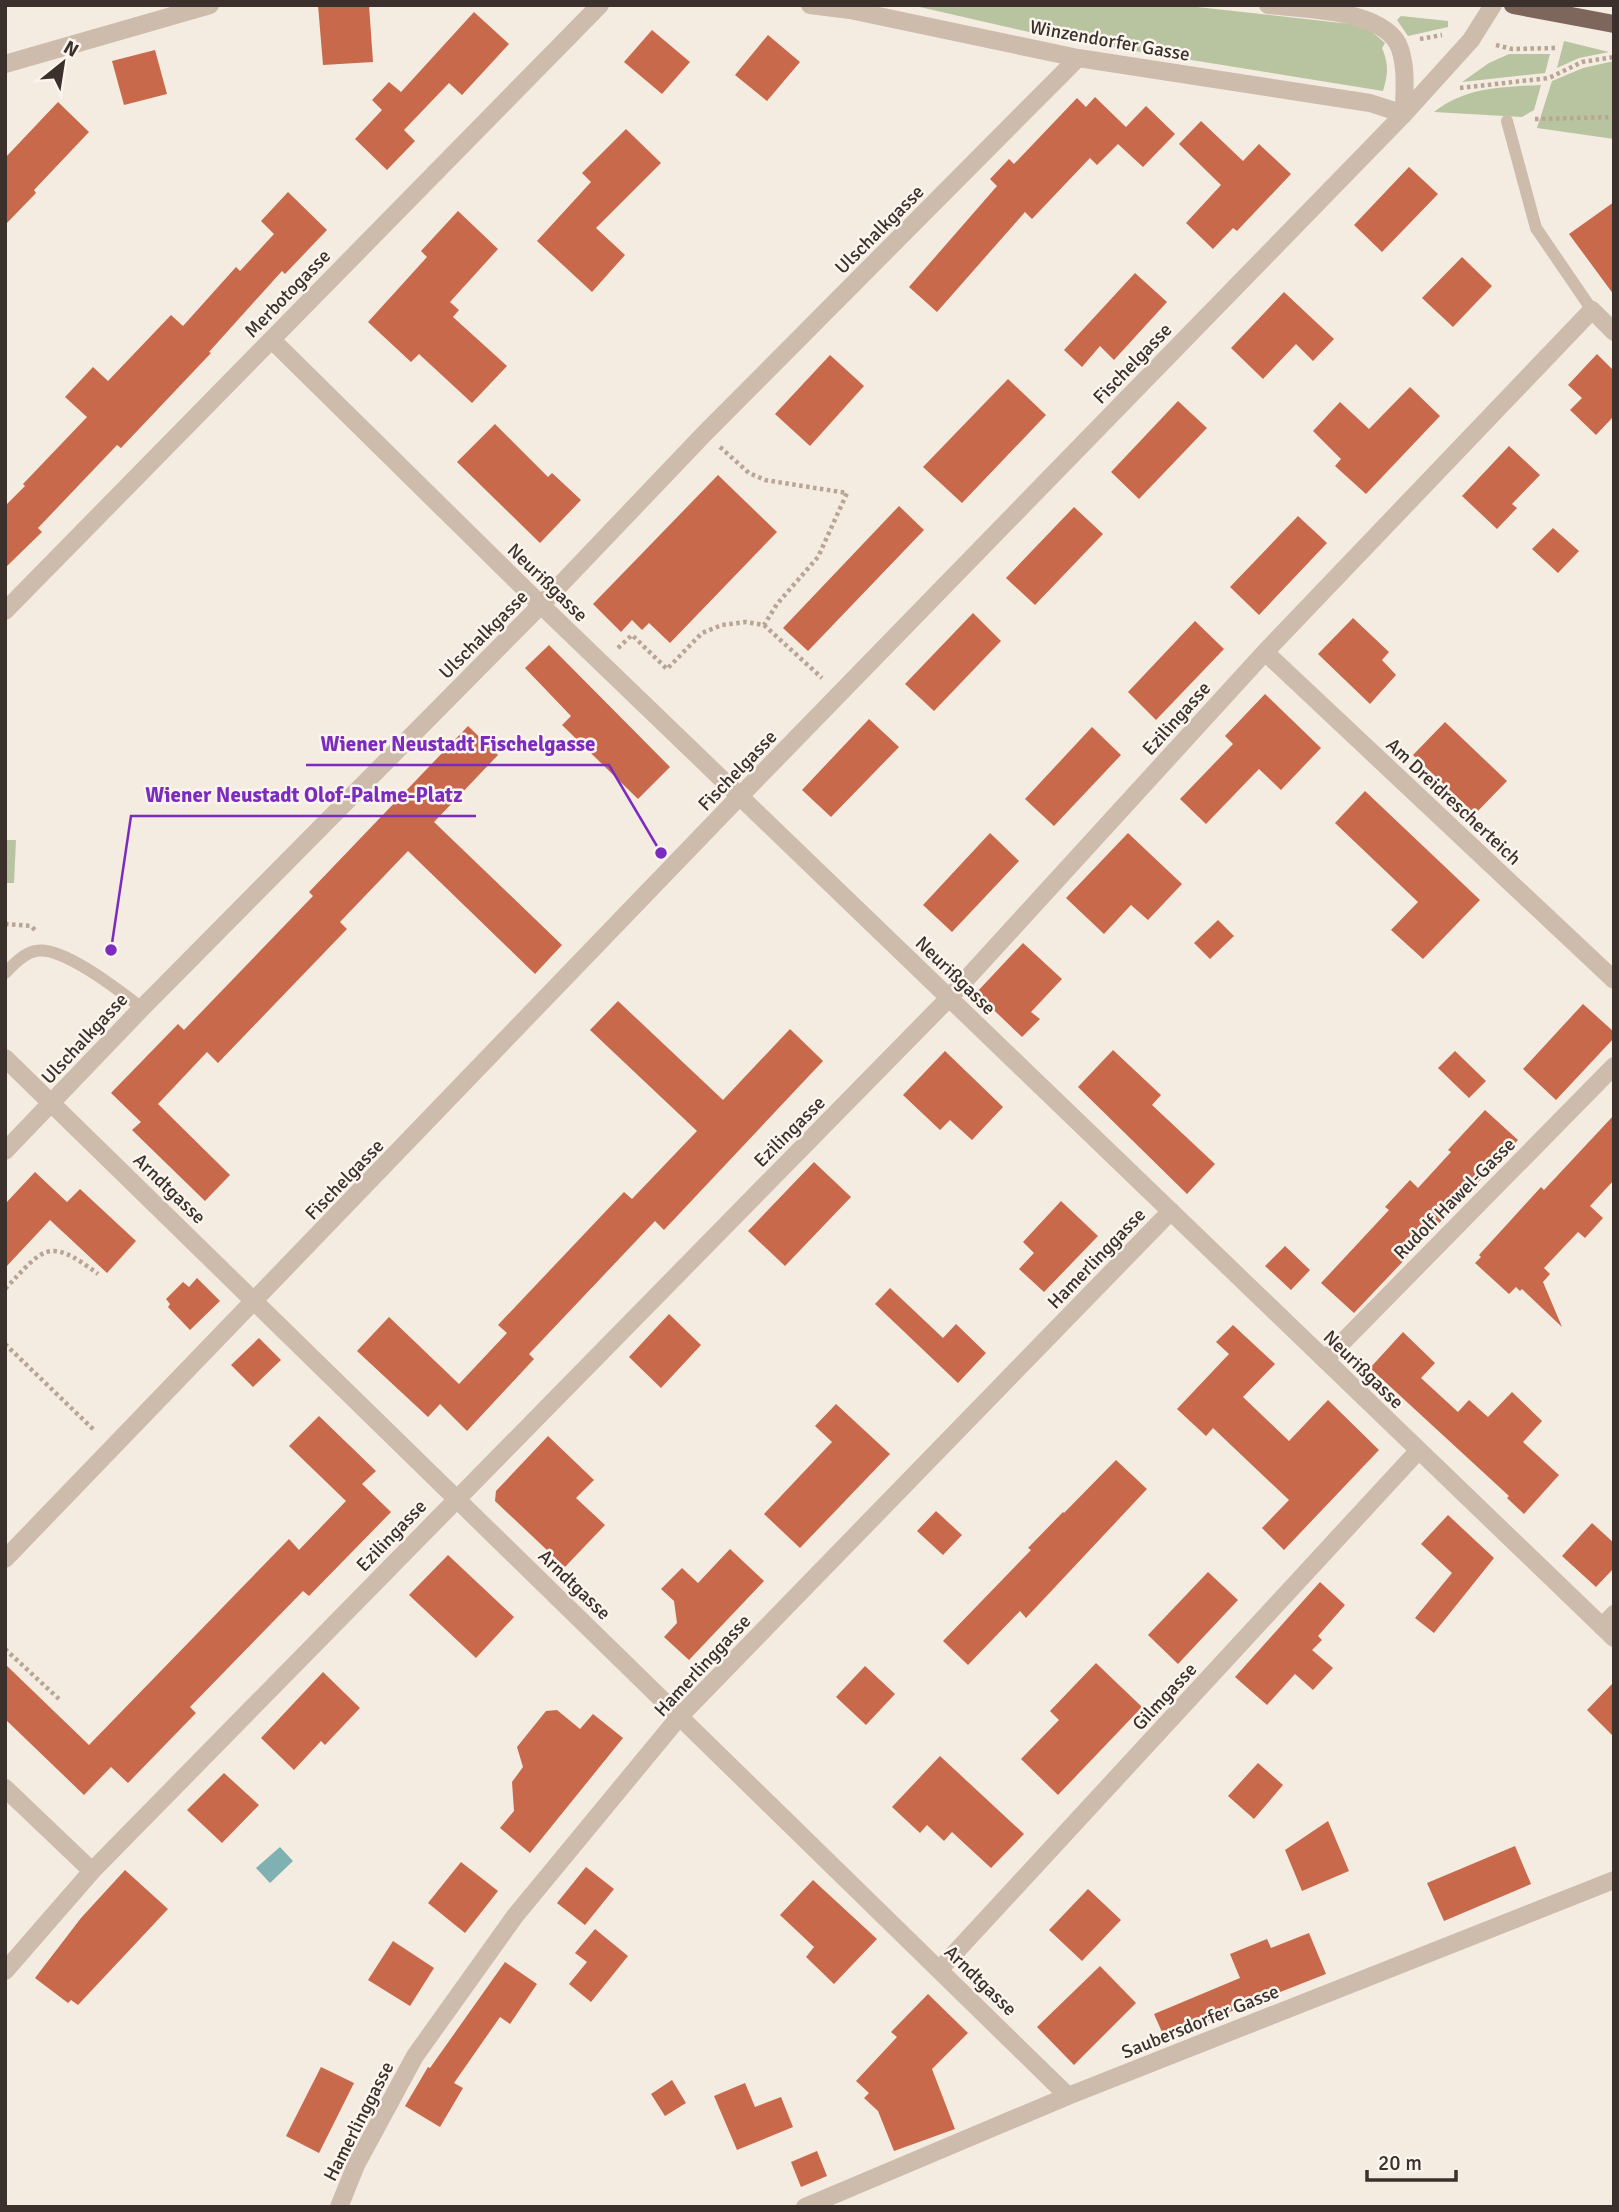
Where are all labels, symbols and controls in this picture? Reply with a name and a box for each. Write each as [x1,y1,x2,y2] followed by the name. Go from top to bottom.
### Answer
[1028,15,1192,67] street label: Winzendorfer Gasse
[28,28,98,98] north arrow
[59,35,83,63] text: N
[830,180,929,279] street label: Ulschalkgasse
[240,244,336,343] street label: Merbotogasse
[1088,318,1177,409] street label: Fischelgasse
[502,538,593,627] street label: Neurißgasse
[434,585,533,684] street label: Ulschalkgasse
[1137,677,1216,761] street label: Ezilingasse
[306,723,609,765] callout: Wiener Neustadt Fischelgasse
[693,725,782,816] street label: Fischelgasse
[321,731,595,757] text: Wiener Neustadt Fischelgasse
[1381,733,1526,870] street label: Am Dreidrescherteich
[131,774,476,816] callout: Wiener Neustadt Olof-Palme-Platz
[145,782,463,808] text: Wiener Neustadt Olof-Palme-Platz
[910,931,1001,1020] street label: Neurißgasse
[36,988,133,1089] street label: Ulschalkgasse
[749,1091,830,1172] street label: Ezilingasse
[1389,1133,1521,1265] street label: Rudolf Hawel-Gasse
[300,1134,389,1225] street label: Fischelgasse
[128,1148,211,1229] street label: Arndtgasse
[1043,1203,1151,1314] street label: Hamerlinggasse
[1318,1325,1409,1414] street label: Neurißgasse
[351,1495,432,1577] street label: Ezilingasse
[533,1544,616,1625] street label: Arndtgasse
[649,1610,756,1722] street label: Hamerlinggasse
[1127,1658,1202,1736] street label: Gilmgasse
[939,1940,1022,2021] street label: Arndtgasse
[1118,1979,1283,2064] street label: Saubersdorfer Gasse
[318,2058,399,2185] street label: Hamerlinggasse
[1367,2138,1456,2182] scale bar
[1378,2150,1422,2176] text: 20 m

